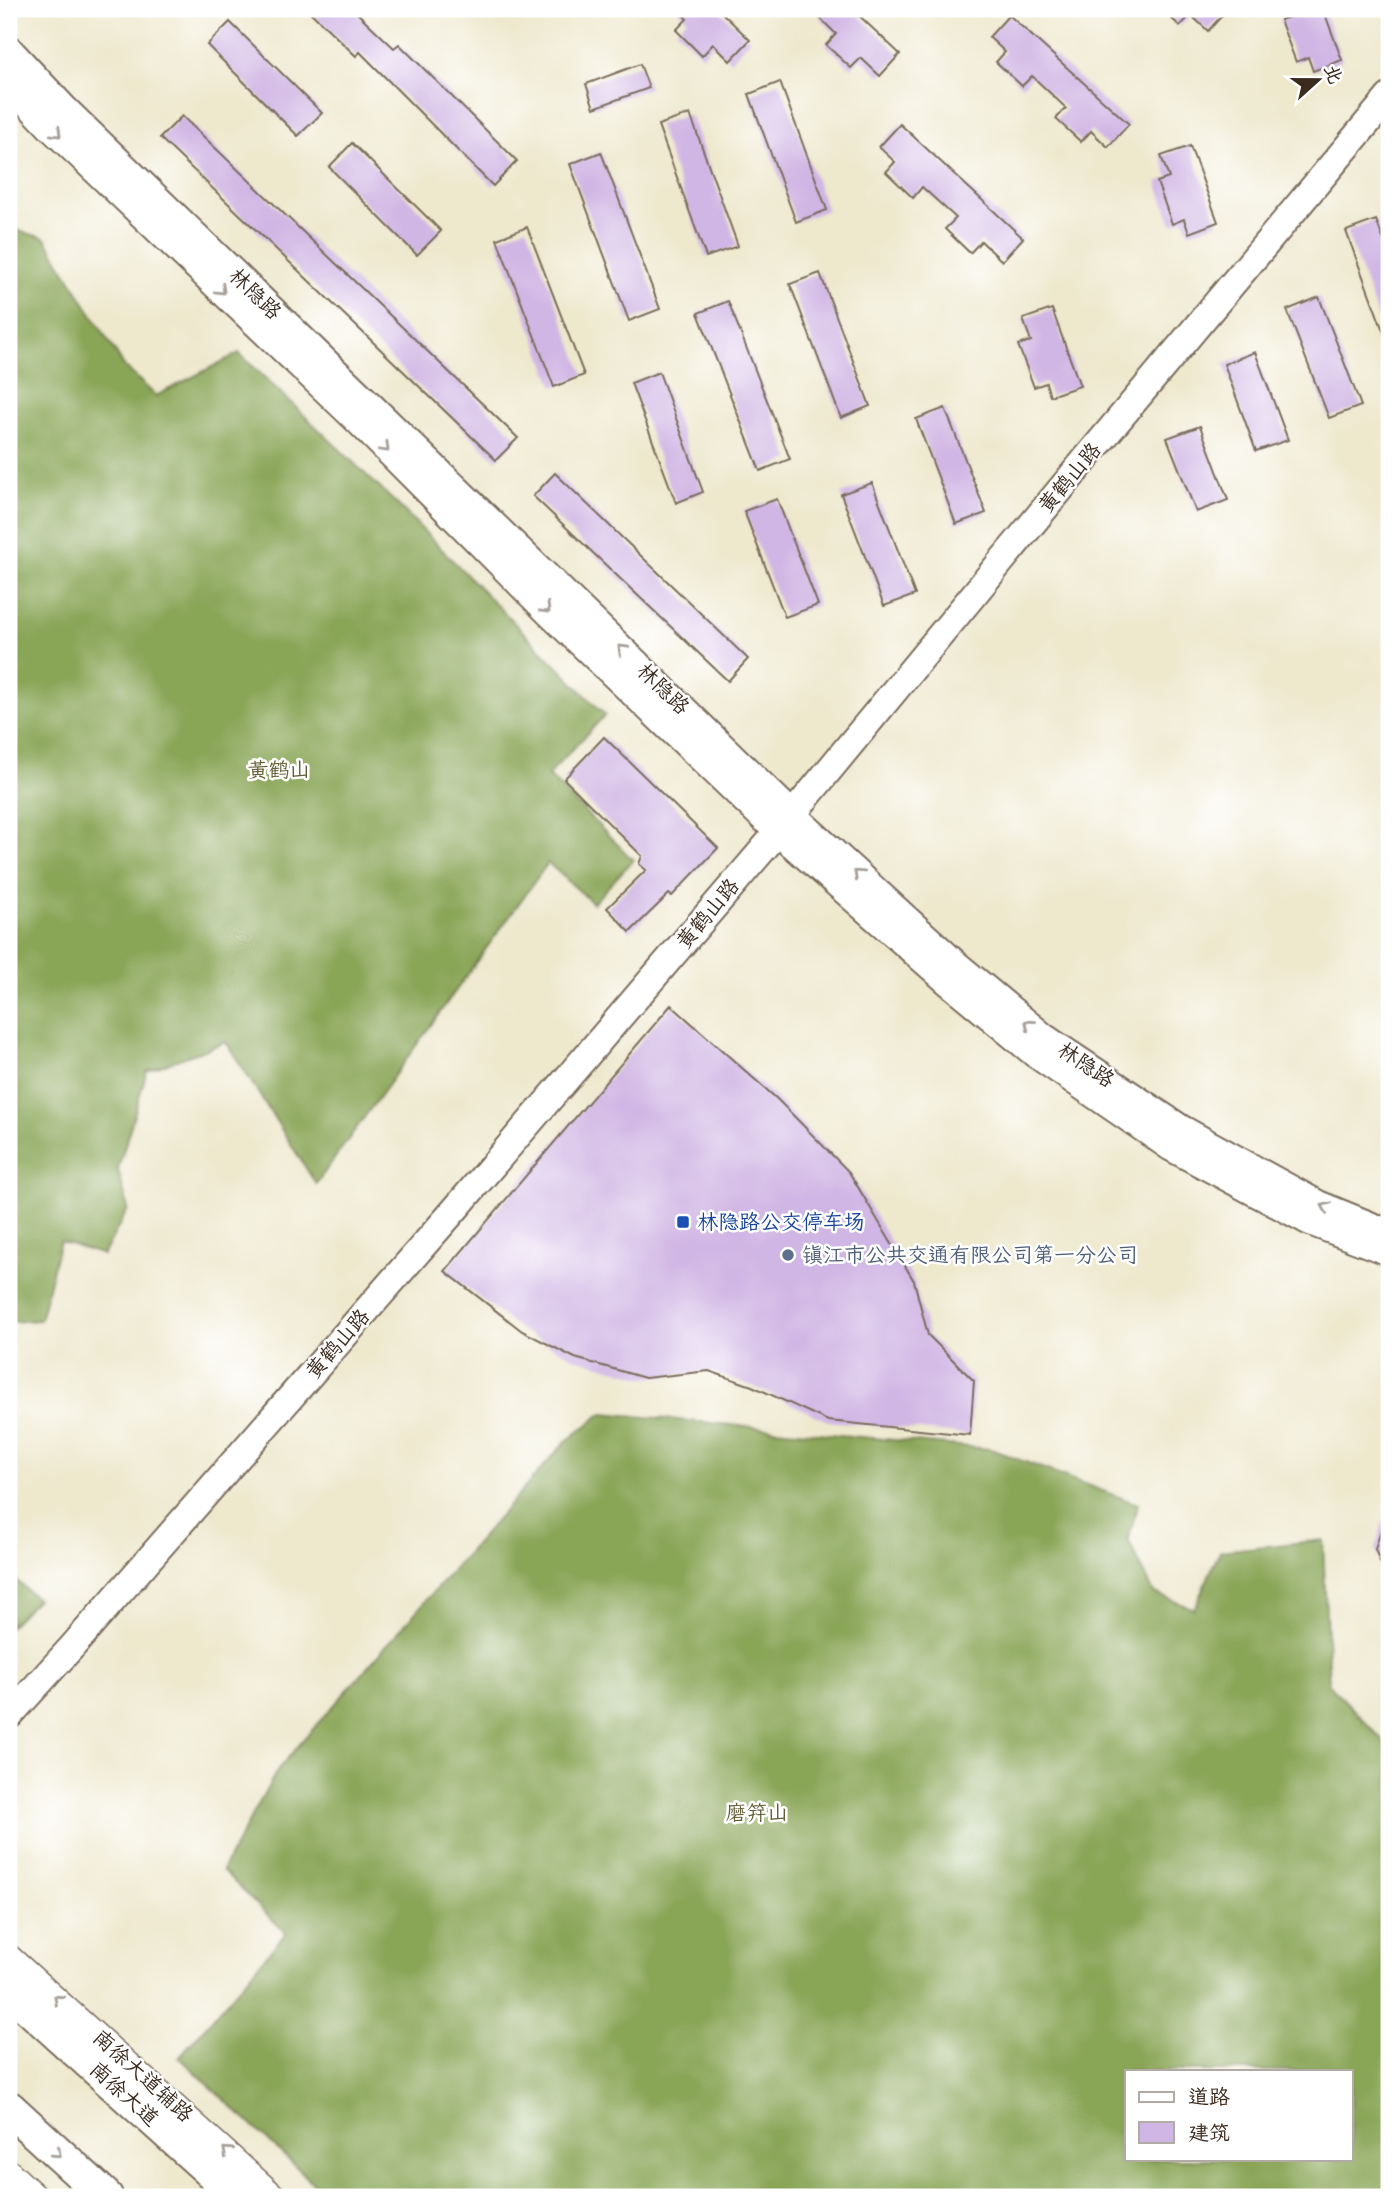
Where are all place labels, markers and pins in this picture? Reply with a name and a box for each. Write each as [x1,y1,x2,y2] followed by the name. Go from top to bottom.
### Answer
[697,1209,865,1236] place label: 林隐路公交停车场
[675,1214,691,1230] marker: 林隐路公交停车场
[802,1242,1138,1269] place label: 镇江市公共交通有限公司第一分公司
[780,1247,796,1263] marker: 镇江市公共交通有限公司第一分公司

